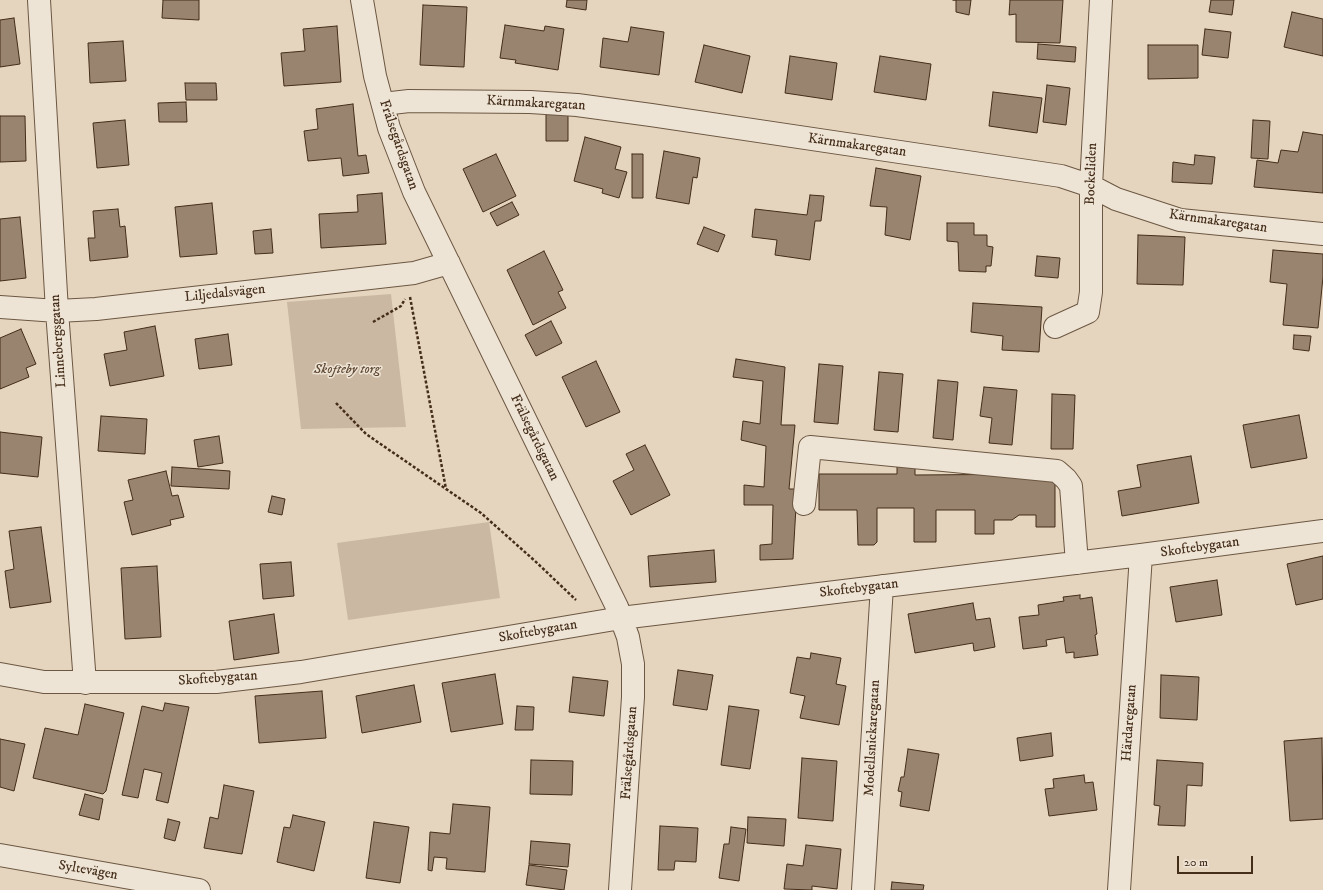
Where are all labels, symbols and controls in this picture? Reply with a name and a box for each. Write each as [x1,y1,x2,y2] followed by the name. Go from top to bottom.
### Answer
[486,93,586,115] street label: Kärnmakaregatan
[375,98,421,192] street label: Frälsegårdsgatan
[807,131,907,161] street label: Kärnmakaregatan
[1083,143,1101,205] street label: Bockeliden
[1168,207,1268,237] street label: Kärnmakaregatan
[184,281,266,307] street label: Liljedalsvägen
[47,294,71,388] street label: Linnebergsgatan
[314,362,380,378] park label: Skofteby torg
[506,392,562,484] street label: Frälsegårdsgatan
[1160,534,1240,562] street label: Skoftebygatan
[819,576,899,602] street label: Skoftebygatan
[497,617,579,647] street label: Skoftebygatan
[178,668,258,690] street label: Skoftebygatan
[862,679,884,797] street label: Modellsnickaregatan
[1119,684,1141,762] street label: Härdaregatan
[618,706,642,800] street label: Frälsegårdsgatan
[1179,848,1255,874] scale bar
[1184,855,1208,870] text: 20 m
[57,858,119,884] street label: Syltevägen

